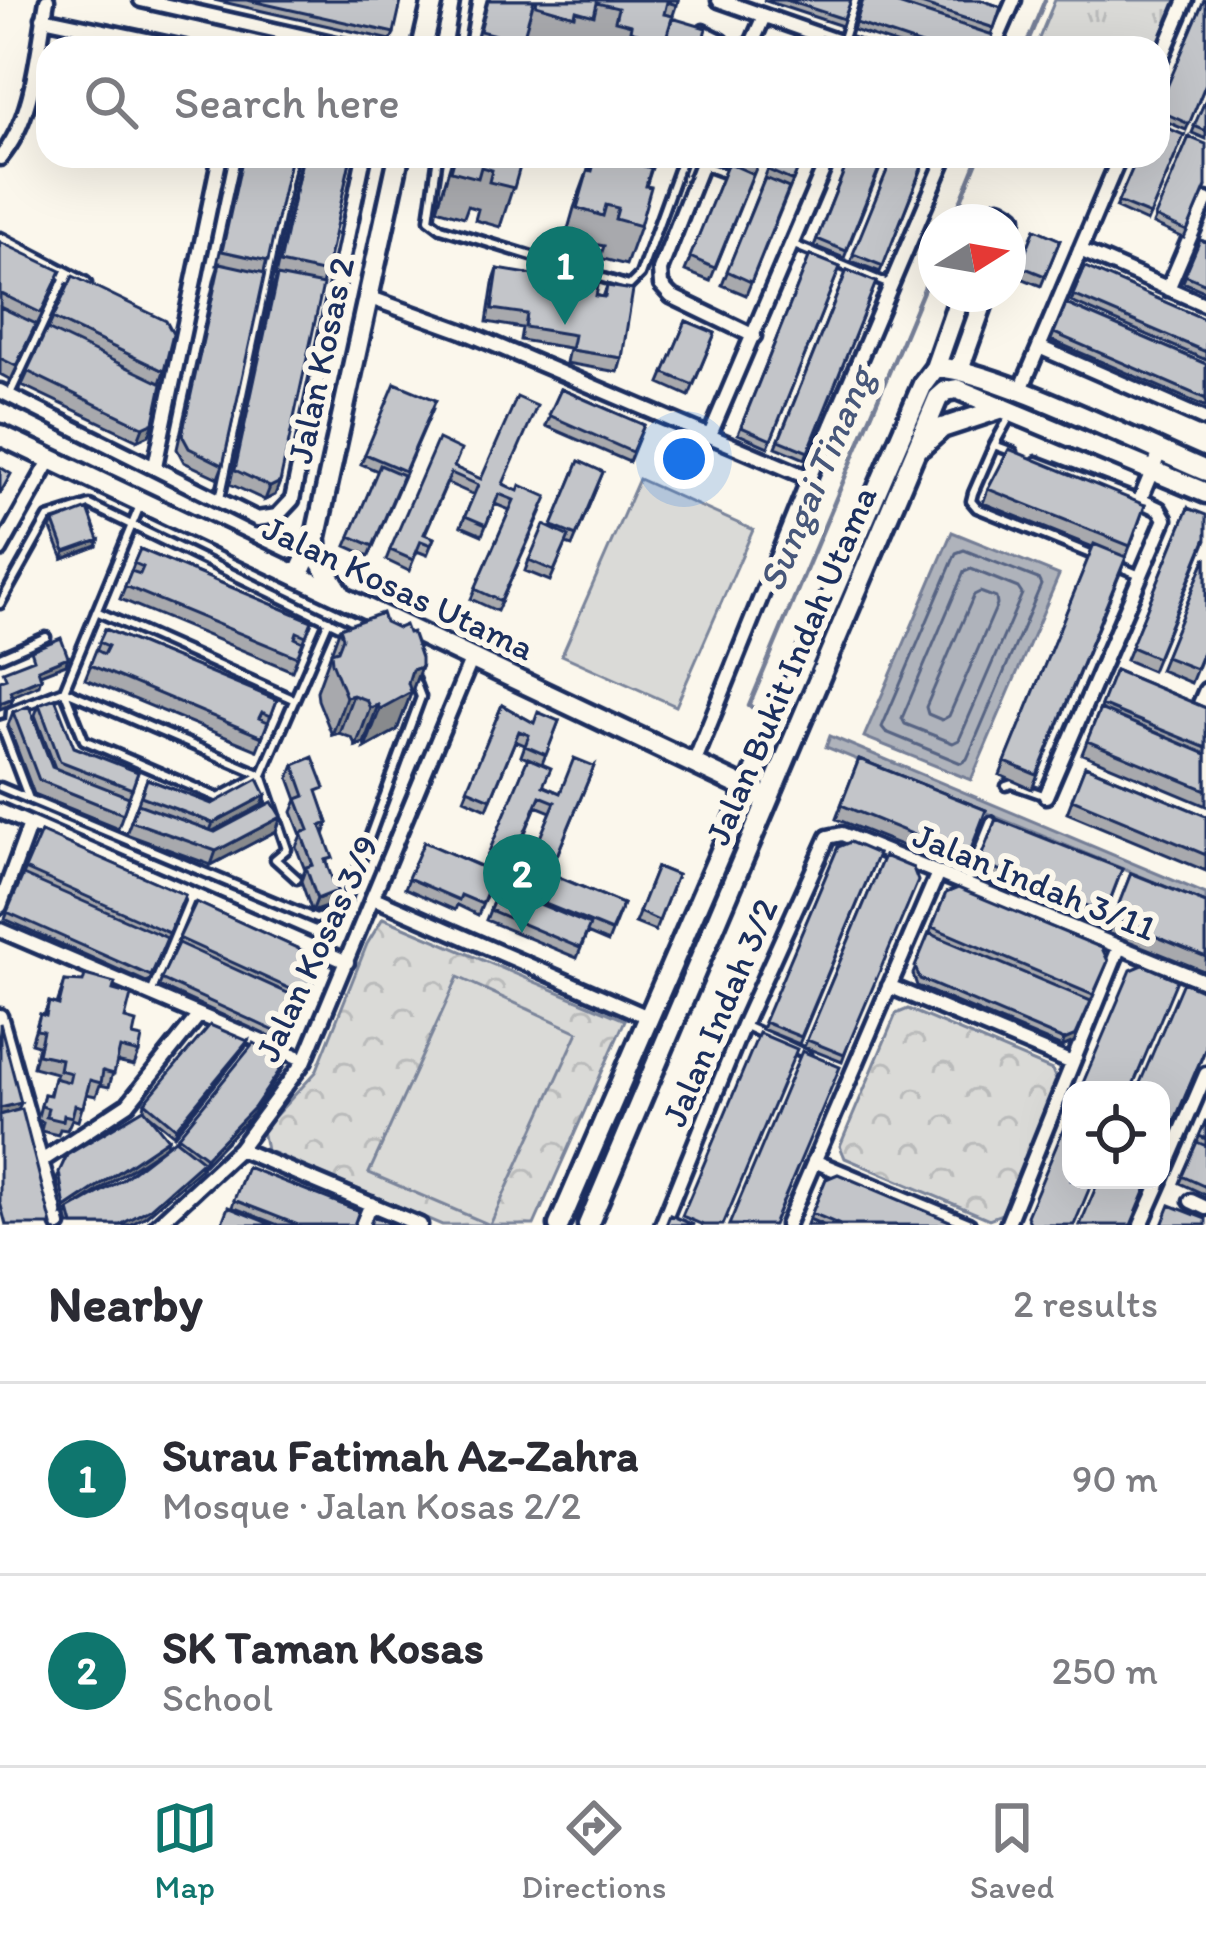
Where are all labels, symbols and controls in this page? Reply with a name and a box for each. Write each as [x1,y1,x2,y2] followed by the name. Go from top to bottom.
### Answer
[36,36,1170,168] search box
[78,69,144,135] icon: search
[174,75,400,129] text: Search here
[918,204,1026,312] north arrow
[526,226,604,325] pin: 1
[278,253,363,467] street label: Jalan Kosas 2
[747,357,885,598] water label: Sungai Tinang
[654,429,714,489] your location
[695,479,886,851] street label: Jalan Bukit Indah Utama
[256,506,542,669] street label: Jalan Kosas Utama
[907,813,1162,950] street label: Jalan Indah 3/11
[245,828,388,1068] street label: Jalan Kosas 3/9
[483,834,561,933] pin: 2
[652,892,787,1133] street label: Jalan Indah 3/2
[1062,1081,1170,1189] map controls
[1062,1081,1170,1189] button: locate
[48,1273,203,1334] text: Nearby
[1013,1280,1158,1327] text: 2 results
[162,1428,638,1482] text: Surau Fatimah Az-Zahra
[78,1455,96,1502] text: 1
[1072,1455,1158,1502] text: 90 m
[162,1482,581,1529] text: Mosque · Jalan Kosas 2/2
[162,1620,484,1674] text: SK Taman Kosas
[77,1647,97,1694] text: 2
[1051,1647,1158,1694] text: 250 m
[162,1674,273,1721] text: School
[152,1795,218,1906] tab: Map
[521,1795,666,1906] tab: Directions
[970,1795,1054,1906] tab: Saved

